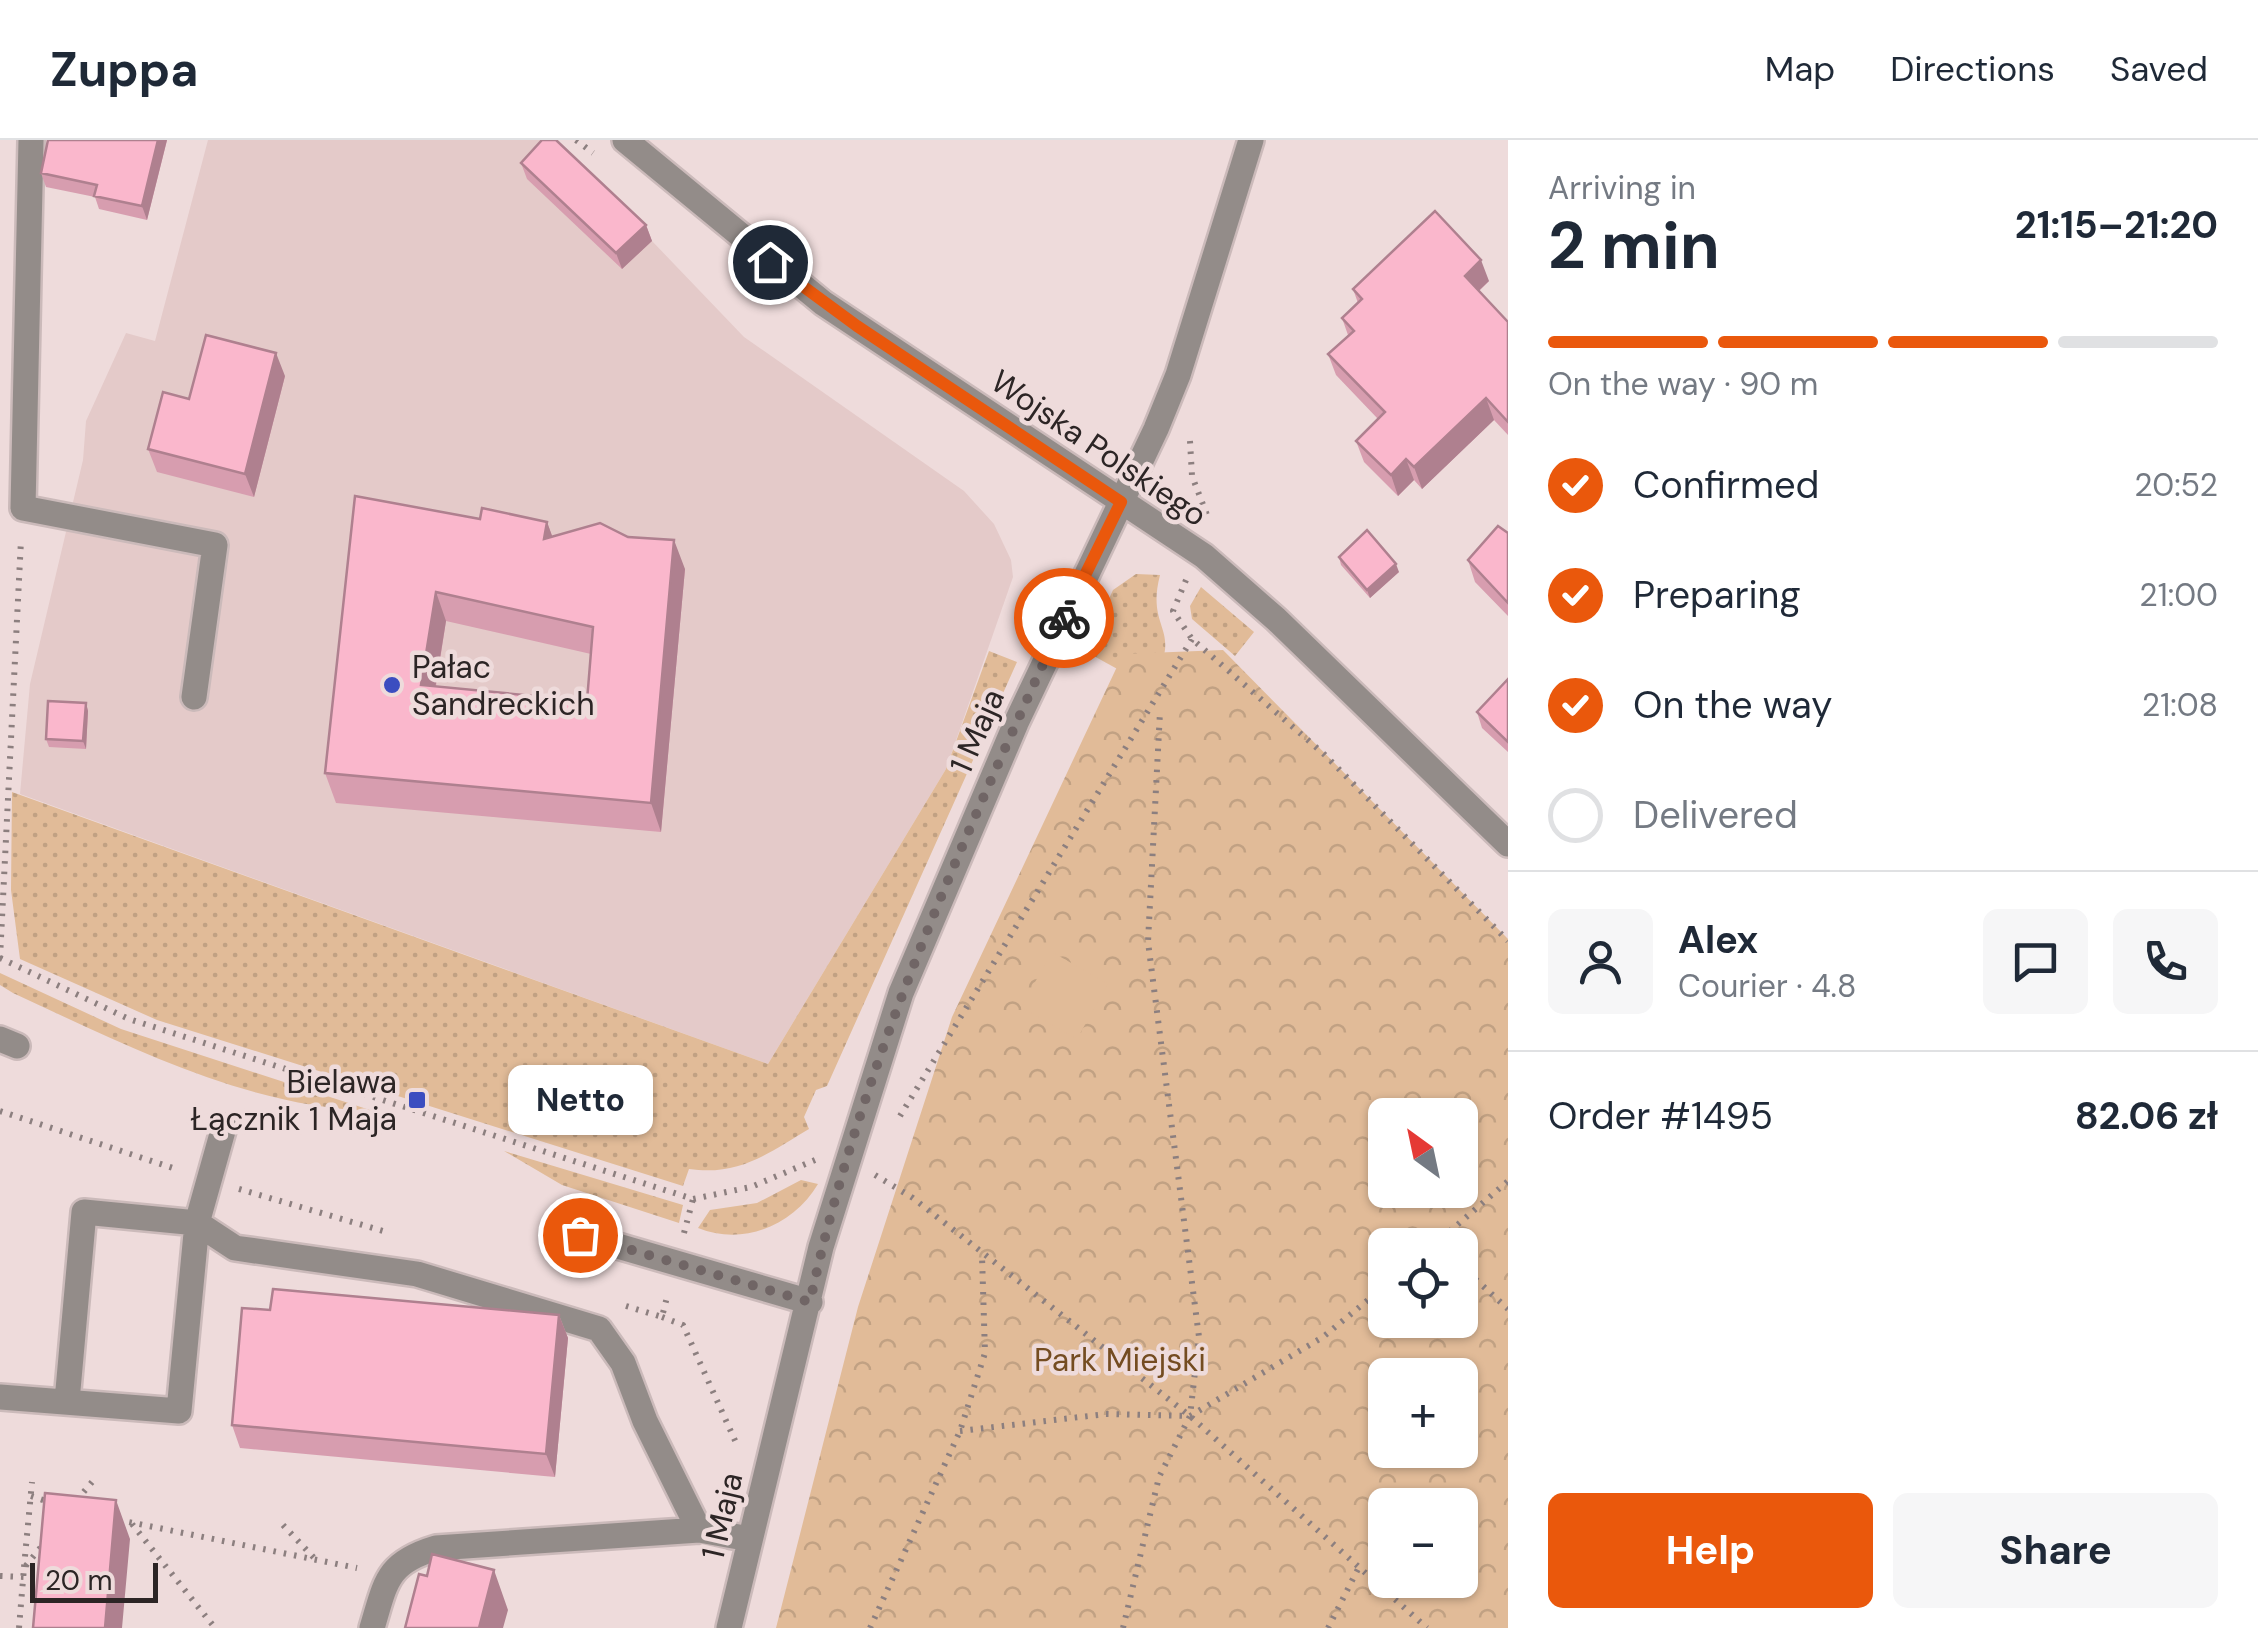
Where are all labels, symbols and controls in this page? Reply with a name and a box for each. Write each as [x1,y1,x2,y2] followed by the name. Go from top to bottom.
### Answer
[50,38,198,101] text: Zuppa
[1765,46,1835,92] text: Map
[1890,46,2055,92] text: Directions
[2110,46,2208,92] text: Saved
[1548,167,1696,209] text: Arriving in
[2015,200,2218,250] text: 21:15–21:20
[1548,204,1720,288] text: 2 min
[728,220,813,305] pin
[743,235,798,290] icon: home
[983,360,1215,536] street label: Wojska Polskiego
[1548,363,1818,405] text: On the way · 90 m
[1548,458,1603,513] icon: check
[1633,460,1819,510] text: Confirmed
[2134,464,2218,506] text: 20:52
[1014,568,1114,668] courier
[1548,568,1603,623] icon: check
[1633,570,1801,620] text: Preparing
[2139,574,2218,616] text: 21:00
[1037,591,1092,646] icon: bike
[412,646,595,725] place label: Pałac Sandreckich
[381,674,403,696] marker: Pałac Sandreckich
[1548,678,1603,733] icon: check
[1633,680,1832,730] text: On the way
[940,682,1014,780] street label: 1 Maja
[2142,684,2218,726] text: 21:08
[1633,790,1798,840] text: Delivered
[1548,909,1653,1014] button: person
[1983,909,2088,1014] button: chat
[2113,909,2218,1014] button: phone
[1678,915,1758,965] text: Alex
[1678,965,1856,1007] text: Courier · 4.8
[190,1061,397,1140] place label: Bielawa Łącznik 1 Maja
[508,1065,652,1135] callout: Netto
[536,1079,625,1121] text: Netto
[406,1089,428,1111] marker: Bielawa Łącznik 1 Maja
[1548,1091,1773,1141] text: Order #1495
[2075,1091,2218,1141] text: 82.06 zł
[1368,1098,1478,1208] north arrow
[1368,1098,1478,1598] map controls
[538,1193,623,1278] pin
[553,1208,608,1263] icon: bag
[1368,1228,1478,1338] button: locate
[1034,1339,1206,1381] park label: Park Miejski
[1368,1358,1478,1468] button: +
[692,1468,752,1564] street label: 1 Maja
[1368,1488,1478,1598] button: −
[1548,1493,1873,1608] button: Help
[1893,1493,2218,1608] button: Share
[30,1558,158,1602] scale bar
[45,1562,112,1599] text: 20 m

